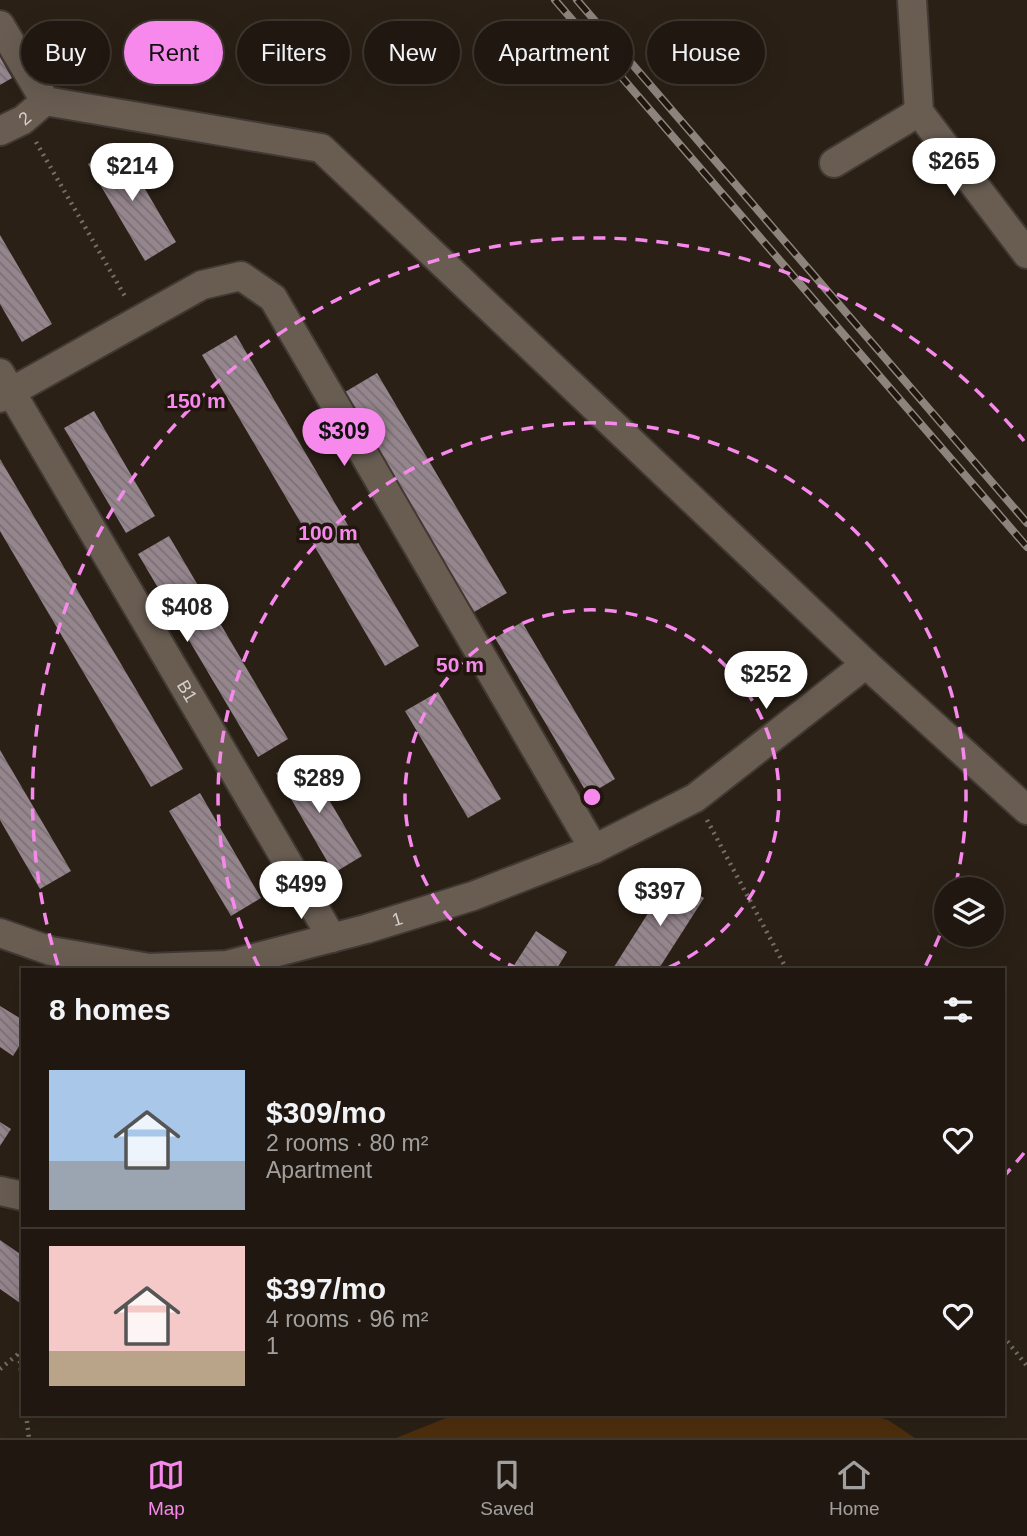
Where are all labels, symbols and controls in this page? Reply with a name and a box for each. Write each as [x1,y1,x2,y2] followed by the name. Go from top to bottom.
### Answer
[21,21,110,84] chip: Buy
[124,21,223,84] chip: Rent
[237,21,350,84] chip: Filters
[364,21,460,84] chip: New
[474,21,633,84] chip: Apartment
[647,21,765,84] chip: House
[15,108,35,129] street label: 2
[913,138,995,198] pin: $265
[91,144,173,203] pin: $214
[928,148,980,174] text: $265
[106,153,158,179] text: $214
[166,389,226,412] text: 150 m
[303,408,385,468] pin: $309
[318,418,370,444] text: $309
[298,521,358,544] text: 100 m
[146,584,228,644] pin: $408
[161,594,213,620] text: $408
[725,652,807,711] pin: $252
[436,653,484,676] text: 50 m
[740,661,792,687] text: $252
[173,677,201,706] street label: B1
[278,756,360,815] pin: $289
[293,765,345,791] text: $289
[580,785,604,809] centre of rings
[260,862,342,921] pin: $499
[619,869,701,928] pin: $397
[275,871,327,897] text: $499
[934,877,1004,947] map controls
[934,877,1004,947] button: layers
[634,878,686,904] text: $397
[390,908,405,930] street label: 1
[939,991,977,1029] icon: filters
[49,993,171,1026] text: 8 homes
[266,1096,386,1129] text: $309/mo
[105,1098,189,1182] icon: home
[939,1121,977,1159] icon: heart
[266,1130,428,1156] text: 2 rooms · 80 m²
[266,1157,372,1183] text: Apartment
[266,1272,386,1305] text: $397/mo
[105,1274,189,1358] icon: home
[939,1297,977,1335] icon: heart
[266,1306,428,1332] text: 4 rooms · 96 m²
[266,1333,279,1359] text: 1
[147,1456,185,1520] tab: Map
[480,1456,534,1520] tab: Saved
[829,1456,880,1520] tab: Home

